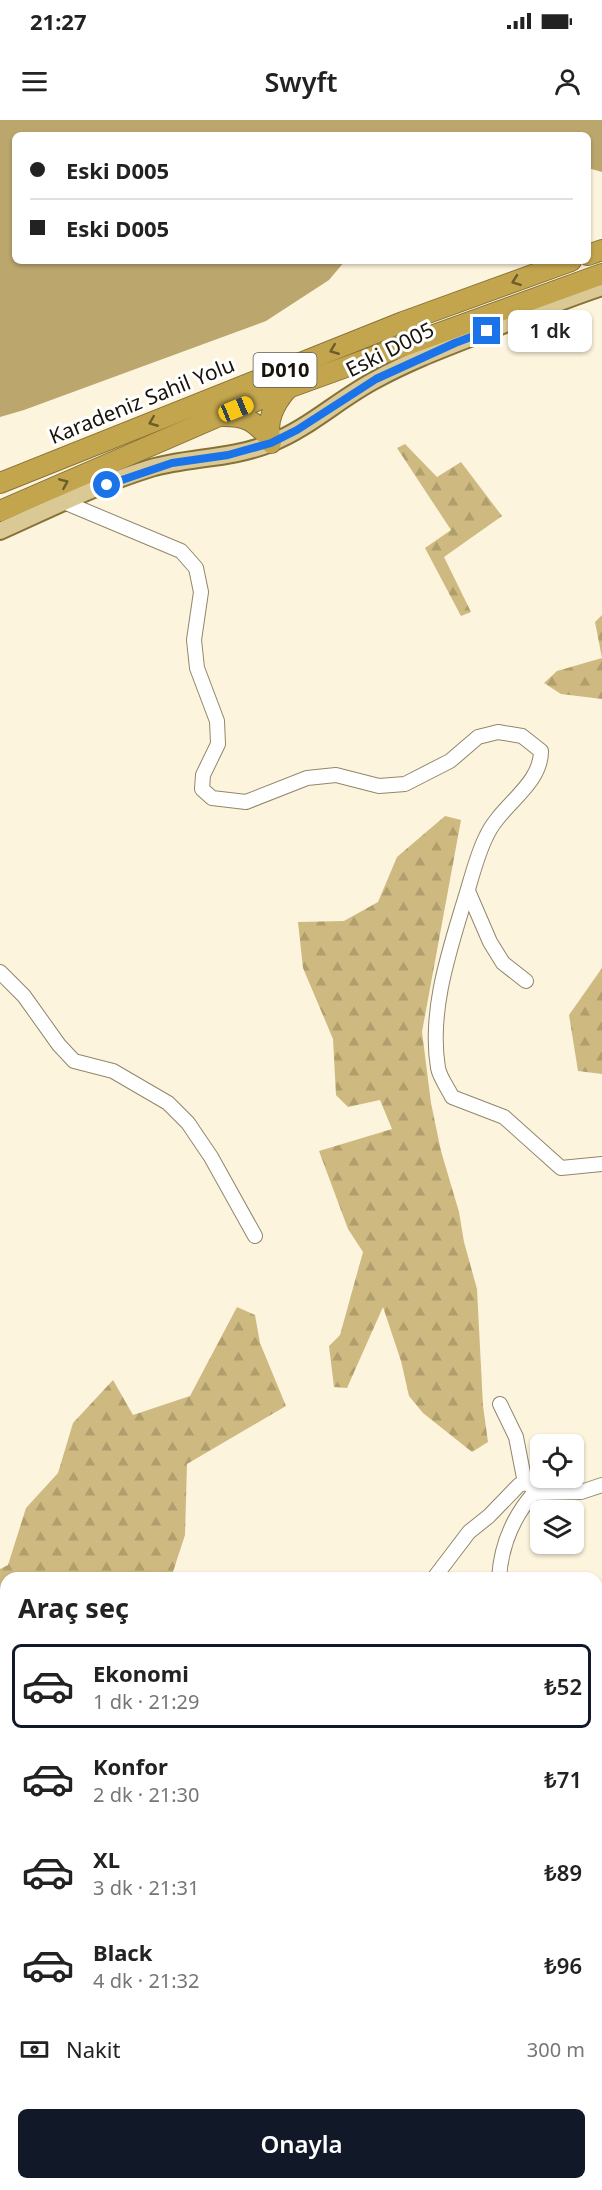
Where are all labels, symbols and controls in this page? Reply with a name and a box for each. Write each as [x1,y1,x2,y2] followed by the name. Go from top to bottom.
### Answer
[30,6,87,36] text: 21:27
[264,63,338,100] text: Swyft
[18,65,51,98] icon: menu
[551,65,584,98] icon: person
[66,155,169,185] text: Eski D005
[66,213,169,243] text: Eski D005
[511,273,522,286] one-way arrow
[508,310,592,352] callout: 1 dk
[341,315,438,383] street label: Eski D005
[473,317,500,344] route end
[530,317,570,344] text: 1 dk
[329,343,340,355] one-way arrow
[45,350,239,450] street label: Karadeniz Sahil Yolu
[254,353,316,387] road number: D010
[216,394,256,424] car
[148,415,158,428] one-way arrow
[93,471,120,498] route start
[58,478,69,490] one-way arrow
[530,1434,584,1554] map controls
[530,1434,584,1488] button: locate
[530,1500,584,1554] button: layers
[18,1589,129,1626] text: Araç seç
[93,1658,189,1688] text: Ekonomi
[21,1659,75,1713] icon: car
[544,1671,582,1701] text: ₺52
[93,1688,200,1715] text: 1 dk · 21:29
[93,1751,168,1781] text: Konfor
[21,1752,75,1806] icon: car
[544,1764,582,1794] text: ₺71
[93,1781,200,1808] text: 2 dk · 21:30
[93,1844,120,1874] text: XL
[21,1845,75,1899] icon: car
[544,1857,582,1887] text: ₺89
[93,1874,200,1901] text: 3 dk · 21:31
[93,1937,152,1967] text: Black
[21,1938,75,1992] icon: car
[544,1950,582,1980] text: ₺96
[93,1967,200,1994] text: 4 dk · 21:32
[18,2033,51,2066] icon: cash
[66,2034,120,2064] text: Nakit
[527,2036,585,2063] text: 300 m
[18,2109,585,2178] button: Onayla

